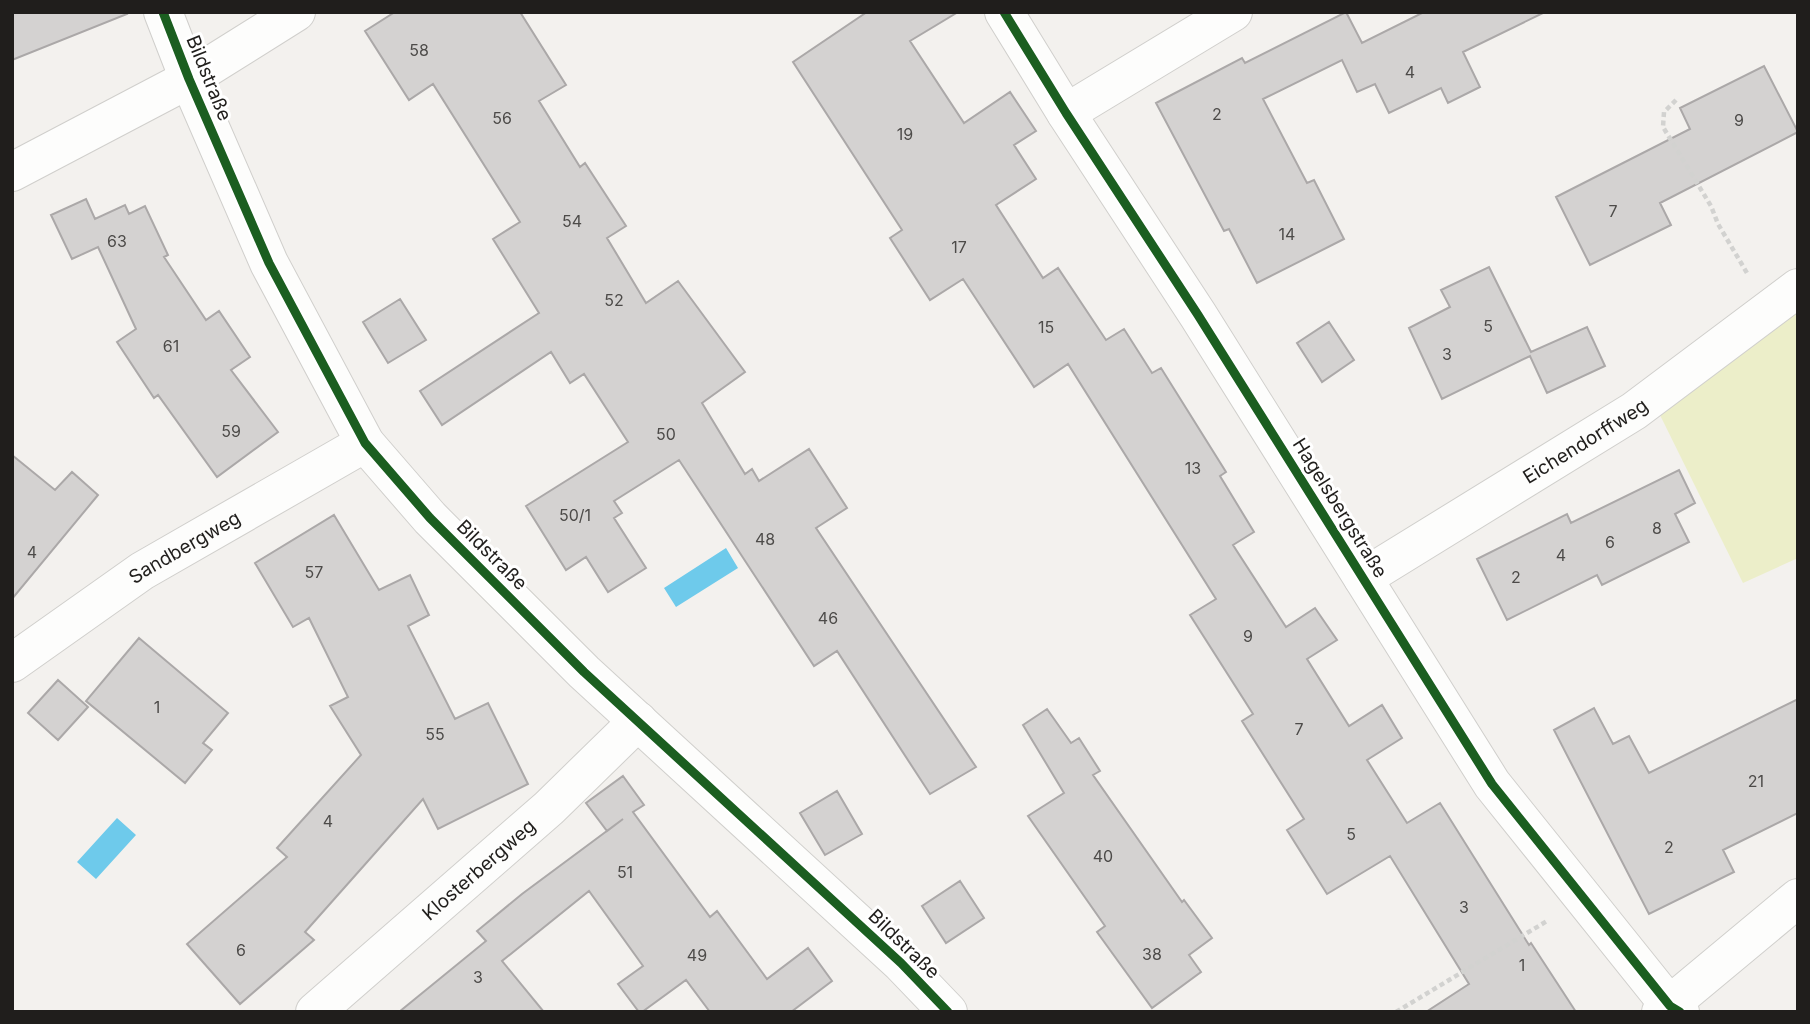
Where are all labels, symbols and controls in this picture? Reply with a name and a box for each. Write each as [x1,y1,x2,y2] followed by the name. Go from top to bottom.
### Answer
[181,32,237,124] street label: Bildstraße
[409,40,429,60] house number: 58
[1405,62,1415,82] house number: 4
[1212,104,1222,124] house number: 2
[492,108,512,128] house number: 56
[1734,110,1744,130] house number: 9
[897,124,913,144] house number: 19
[1608,201,1618,221] house number: 7
[562,211,582,231] house number: 54
[1279,224,1295,244] house number: 14
[107,231,127,251] house number: 63
[951,237,967,257] house number: 17
[604,290,624,310] house number: 52
[1483,316,1493,336] house number: 5
[1038,317,1054,337] house number: 15
[163,336,179,356] house number: 61
[1442,344,1452,364] house number: 3
[1519,393,1652,488] street label: Eichendorffweg
[221,421,241,441] house number: 59
[656,424,676,444] house number: 50
[1288,434,1392,582] street label: Hagelsbergstraße
[1185,458,1201,478] house number: 13
[559,505,591,525] house number: 50/1
[124,506,244,588] street label: Sandbergweg
[452,515,532,595] street label: Bildstraße
[1652,518,1662,538] house number: 8
[755,529,775,549] house number: 48
[1605,532,1615,552] house number: 6
[27,542,37,562] house number: 4
[1556,545,1566,565] house number: 4
[305,562,323,582] house number: 57
[1511,567,1521,587] house number: 2
[818,608,838,628] house number: 46
[1243,626,1253,646] house number: 9
[154,697,160,717] house number: 1
[1294,719,1304,739] house number: 7
[425,724,445,744] house number: 55
[1748,771,1764,791] house number: 21
[323,811,333,831] house number: 4
[417,814,540,925] street label: Klosterbergweg
[1346,824,1356,844] house number: 5
[1664,837,1674,857] house number: 2
[1093,846,1113,866] house number: 40
[617,862,633,882] house number: 51
[1459,897,1469,917] house number: 3
[864,904,944,984] street label: Bildstraße
[236,940,246,960] house number: 6
[1142,944,1162,964] house number: 38
[687,945,707,965] house number: 49
[1519,955,1525,975] house number: 1
[473,967,483,987] house number: 3

